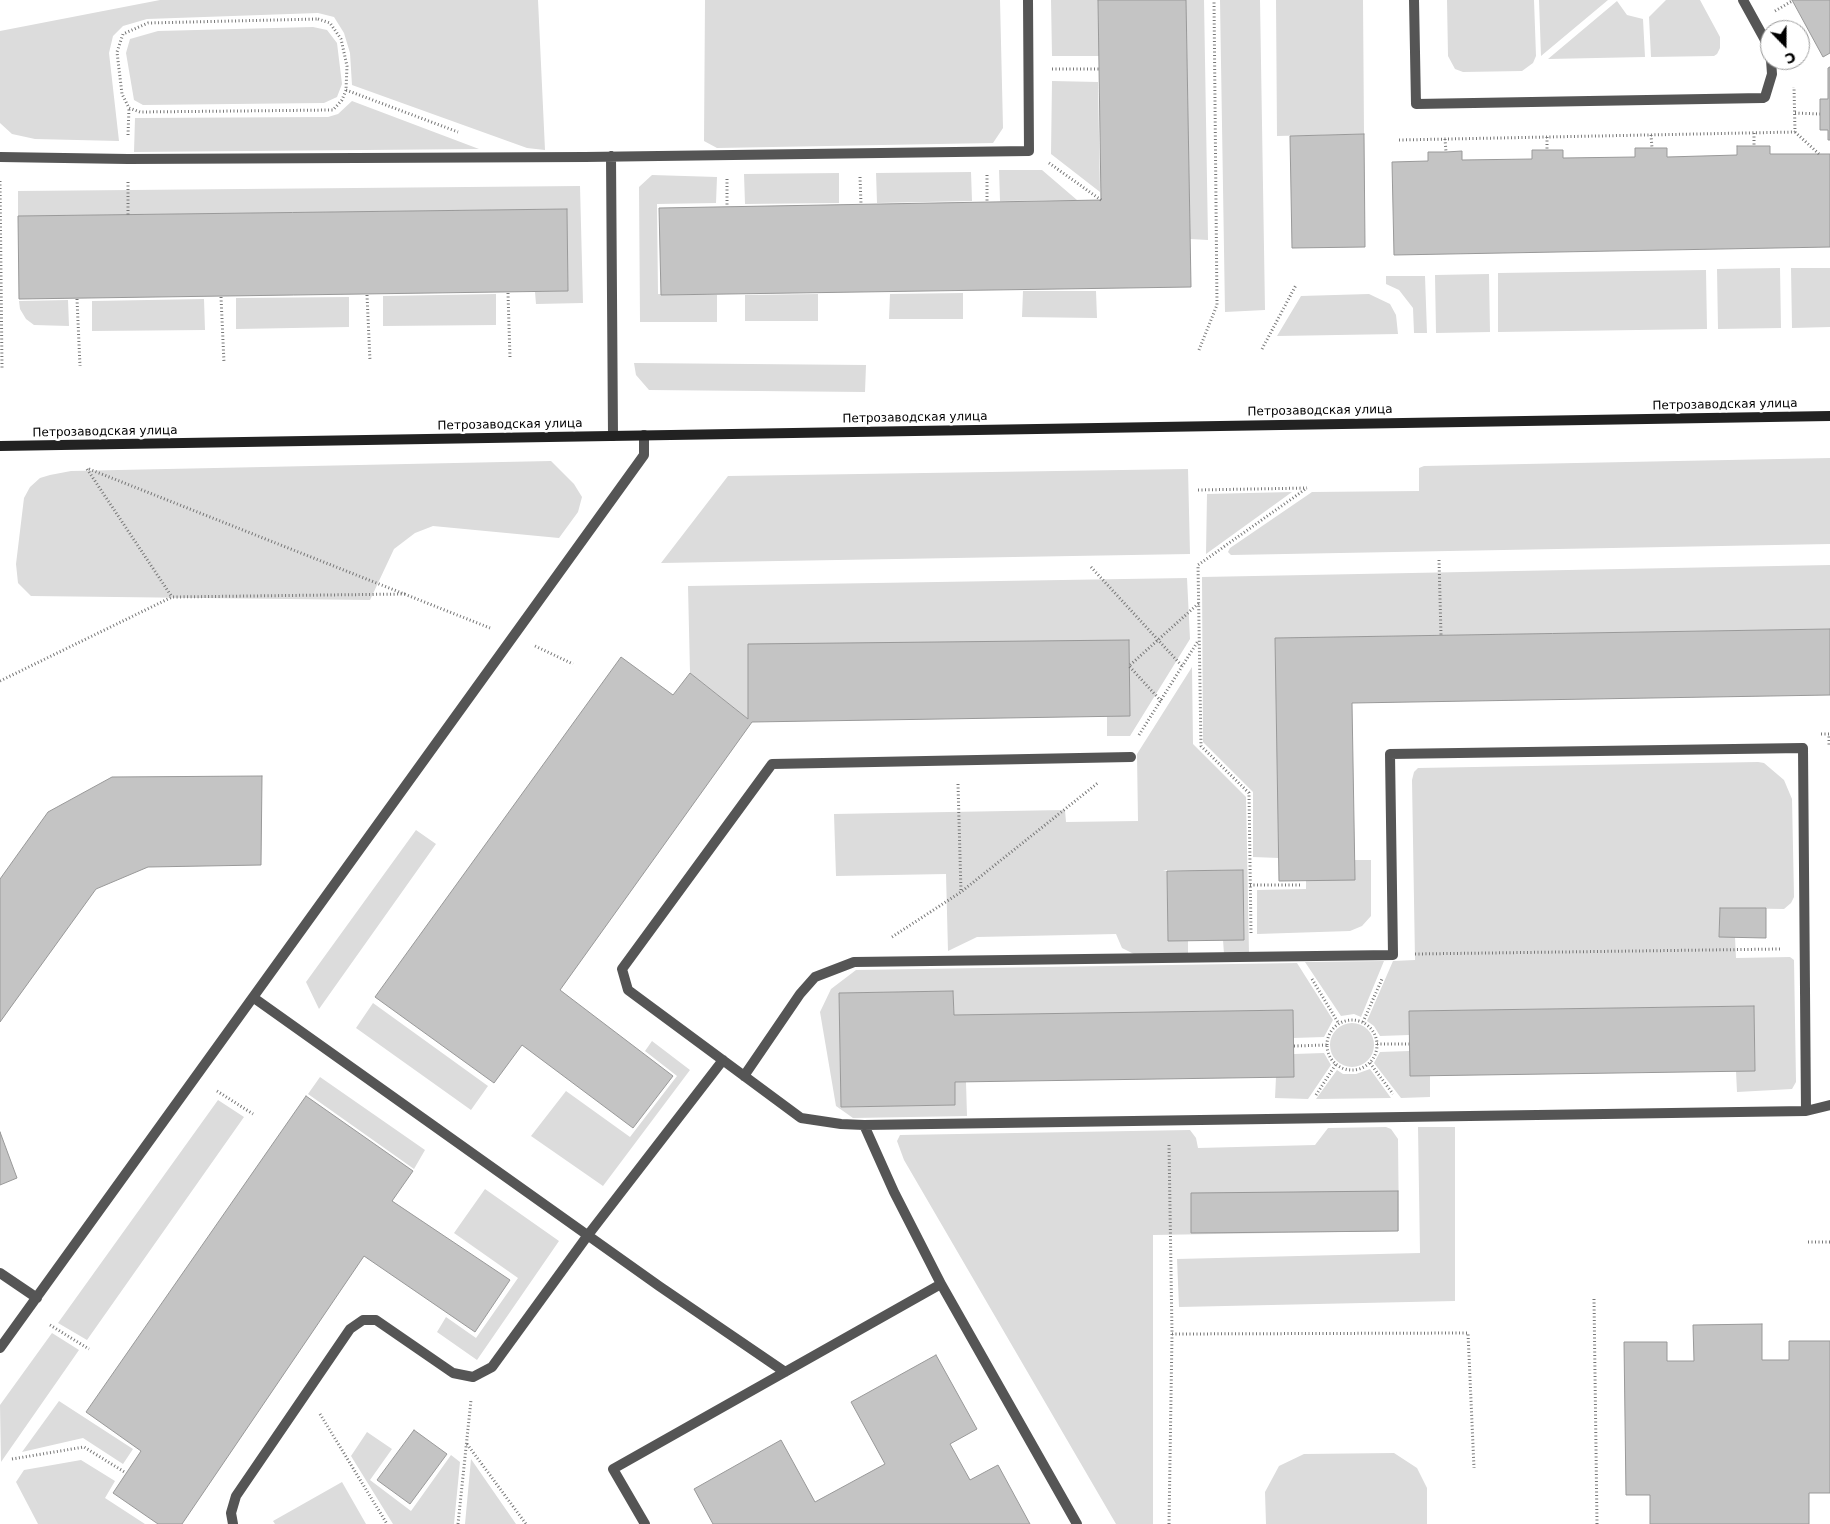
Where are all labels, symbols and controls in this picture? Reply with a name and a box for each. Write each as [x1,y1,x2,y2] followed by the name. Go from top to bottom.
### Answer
[1760,20,1810,70] north arrow
[1782,49,1798,67] text: С
[1652,397,1798,413] street label: Петрозаводская улица
[1247,403,1393,419] street label: Петрозаводская улица
[842,410,988,426] street label: Петрозаводская улица
[437,417,583,433] street label: Петрозаводская улица
[32,424,178,440] street label: Петрозаводская улица

